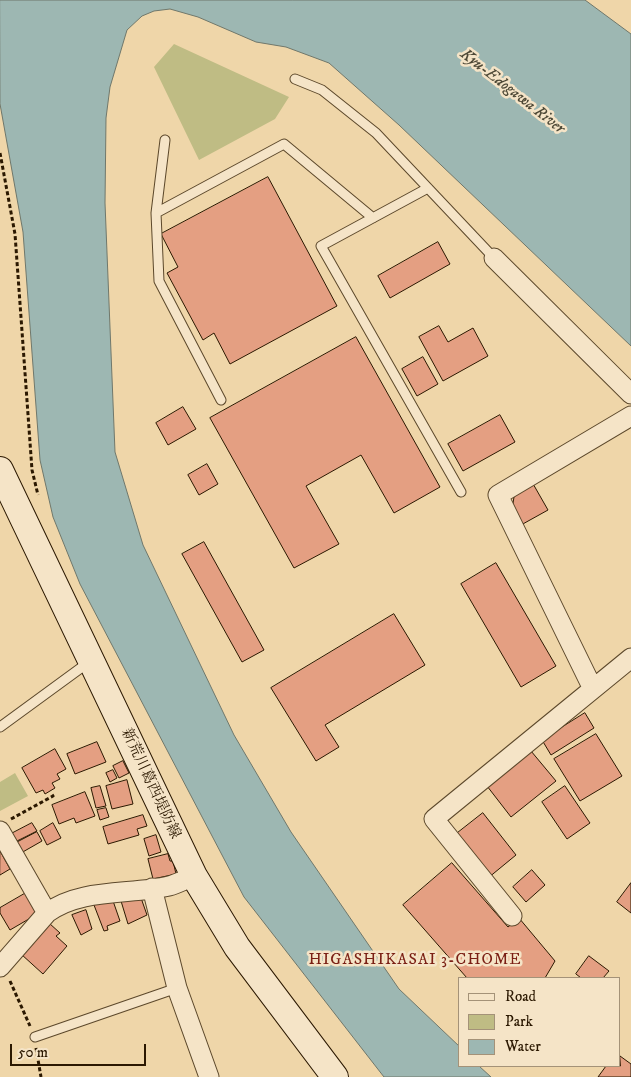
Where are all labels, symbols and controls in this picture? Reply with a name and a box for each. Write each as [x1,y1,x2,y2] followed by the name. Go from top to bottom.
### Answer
[456,45,568,139] water label: Kyu-Edogawa River
[116,726,184,842] street label: 新荒川葛西堤防線
[306,951,524,971] district label: HIGASHIKASAI 3-CHOME
[458,977,621,1067] legend
[505,987,536,1006] text: Road
[505,1012,533,1031] text: Park
[12,1034,149,1066] scale bar
[505,1037,541,1056] text: Water
[18,1043,48,1062] text: 50 m

